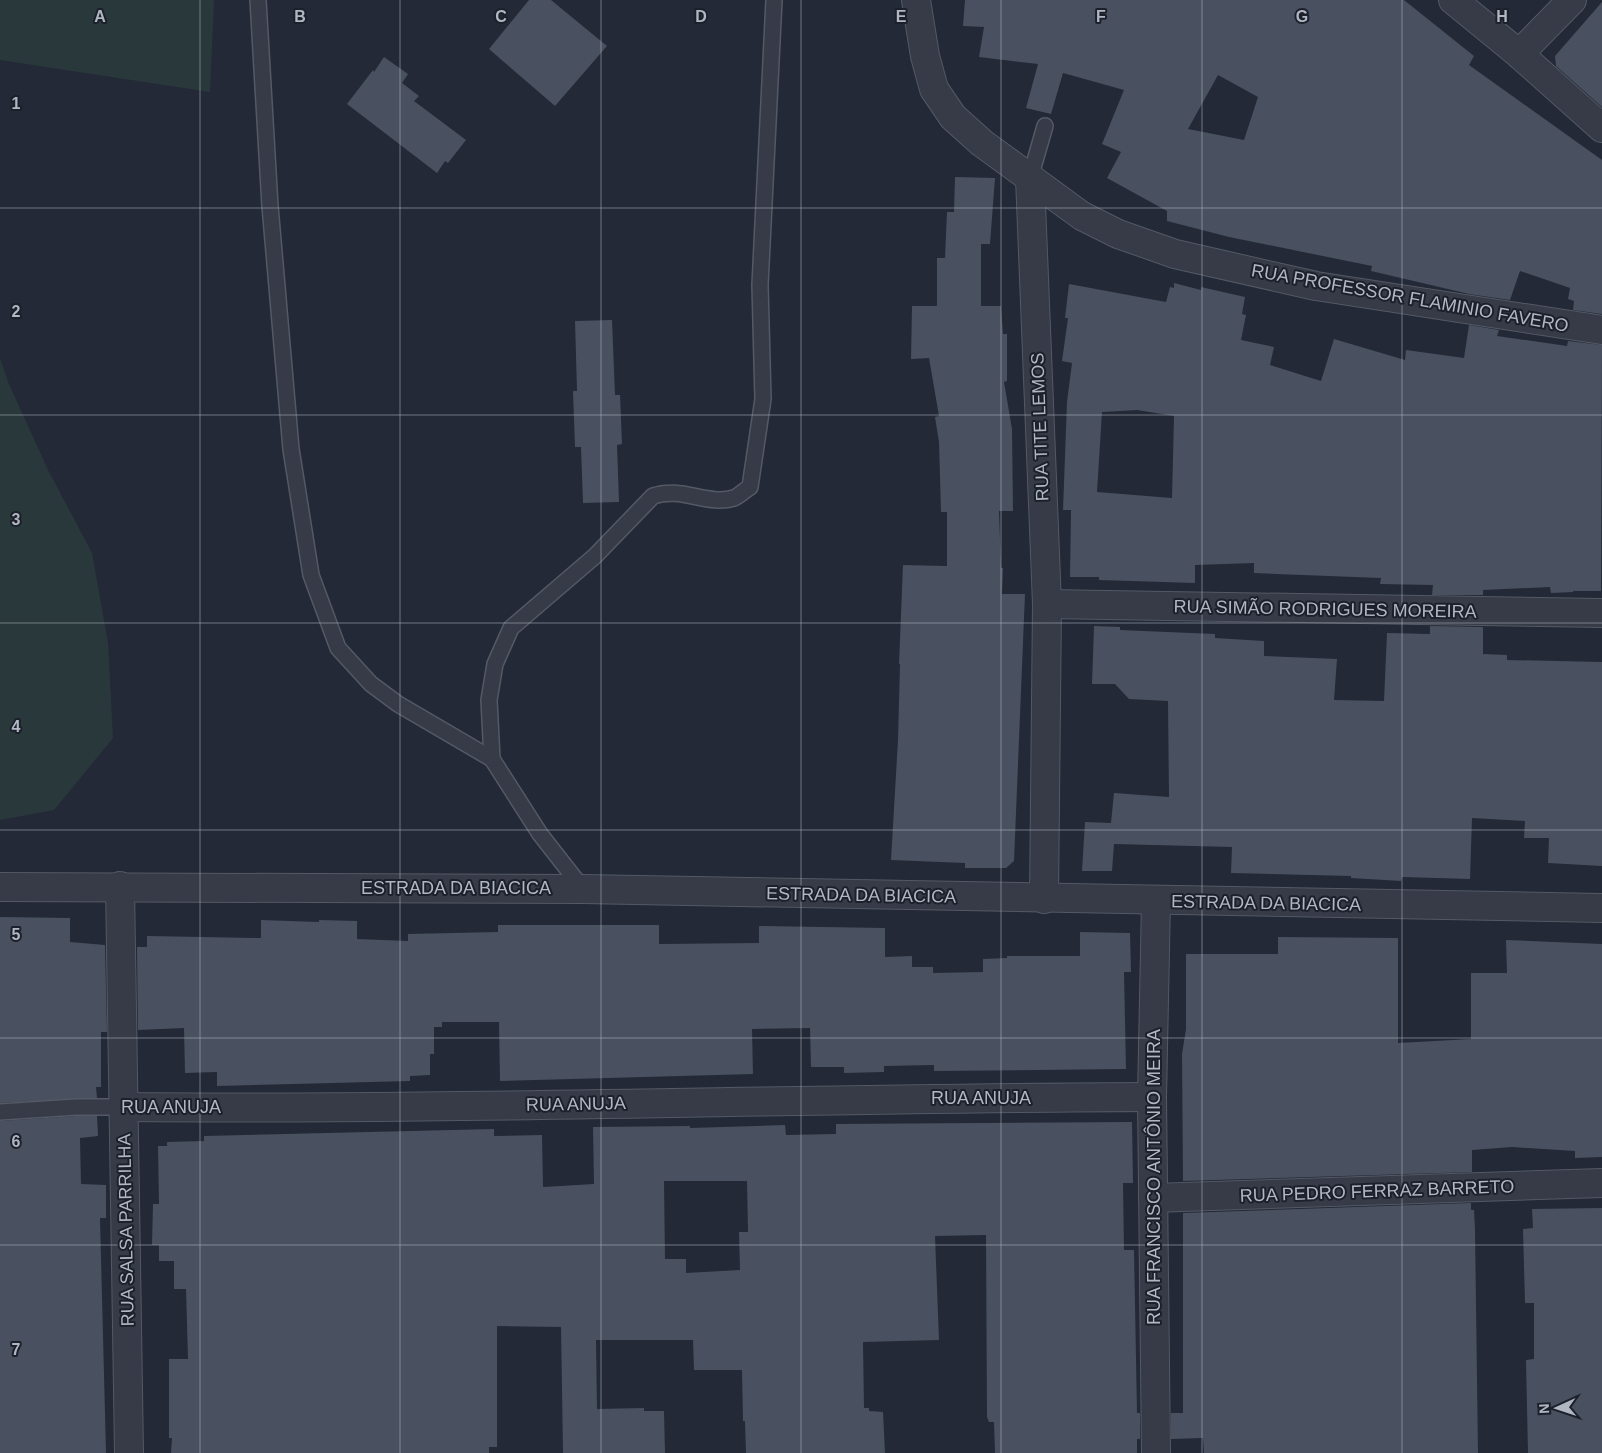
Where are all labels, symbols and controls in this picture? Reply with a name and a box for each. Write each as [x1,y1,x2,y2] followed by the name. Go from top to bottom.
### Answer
[94,8,106,25] text: A
[294,8,306,25] text: B
[495,8,507,25] text: C
[695,8,707,25] text: D
[896,8,907,25] text: E
[1096,8,1106,25] text: F
[1296,8,1308,25] text: G
[1496,8,1508,25] text: H
[12,95,21,112] text: 1
[1250,260,1570,336] street label: RUA PROFESSOR FLAMINIO FAVERO
[12,303,21,320] text: 2
[1027,352,1053,502] street label: RUA TITE LEMOS
[12,511,21,528] text: 3
[1173,595,1477,622] street label: RUA SIMÃO RODRIGUES MOREIRA
[12,718,21,735] text: 4
[361,878,551,898] street label: ESTRADA DA BIACICA
[766,883,956,907] street label: ESTRADA DA BIACICA
[1171,891,1361,915] street label: ESTRADA DA BIACICA
[12,926,21,943] text: 5
[1143,1029,1164,1325] street label: RUA FRANCISCO ANTÔNIO MEIRA
[931,1088,1031,1108] street label: RUA ANUJA
[526,1093,626,1115] street label: RUA ANUJA
[121,1097,221,1117] street label: RUA ANUJA
[12,1133,21,1150] text: 6
[114,1133,138,1327] street label: RUA SALSA PARRILHA
[1239,1176,1515,1206] street label: RUA PEDRO FERRAZ BARRETO
[12,1341,21,1358] text: 7
[1532,1383,1582,1433] north arrow
[1536,1403,1552,1414] text: N

